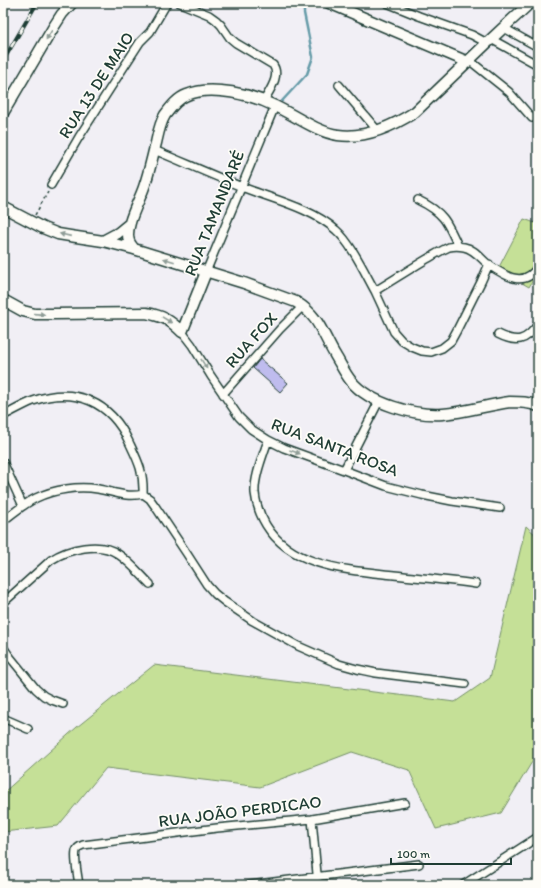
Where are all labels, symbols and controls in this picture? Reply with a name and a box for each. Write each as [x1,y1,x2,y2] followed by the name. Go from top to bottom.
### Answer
[54,28,138,142] street label: RUA 13 DE MAIO
[46,29,53,41] one-way arrow
[180,147,248,279] street label: RUA TAMANDARÉ
[58,232,70,238] one-way arrow
[163,257,175,263] one-way arrow
[221,308,281,372] street label: RUA FOX
[33,310,45,317] one-way arrow
[162,316,172,324] one-way arrow
[200,358,207,370] one-way arrow
[269,414,402,481] street label: RUA SANTA ROSA
[289,449,301,455] one-way arrow
[157,791,323,831] street label: RUA JOÃO PERDICAO
[391,840,511,866] scale bar
[397,847,430,861] text: 100 m

